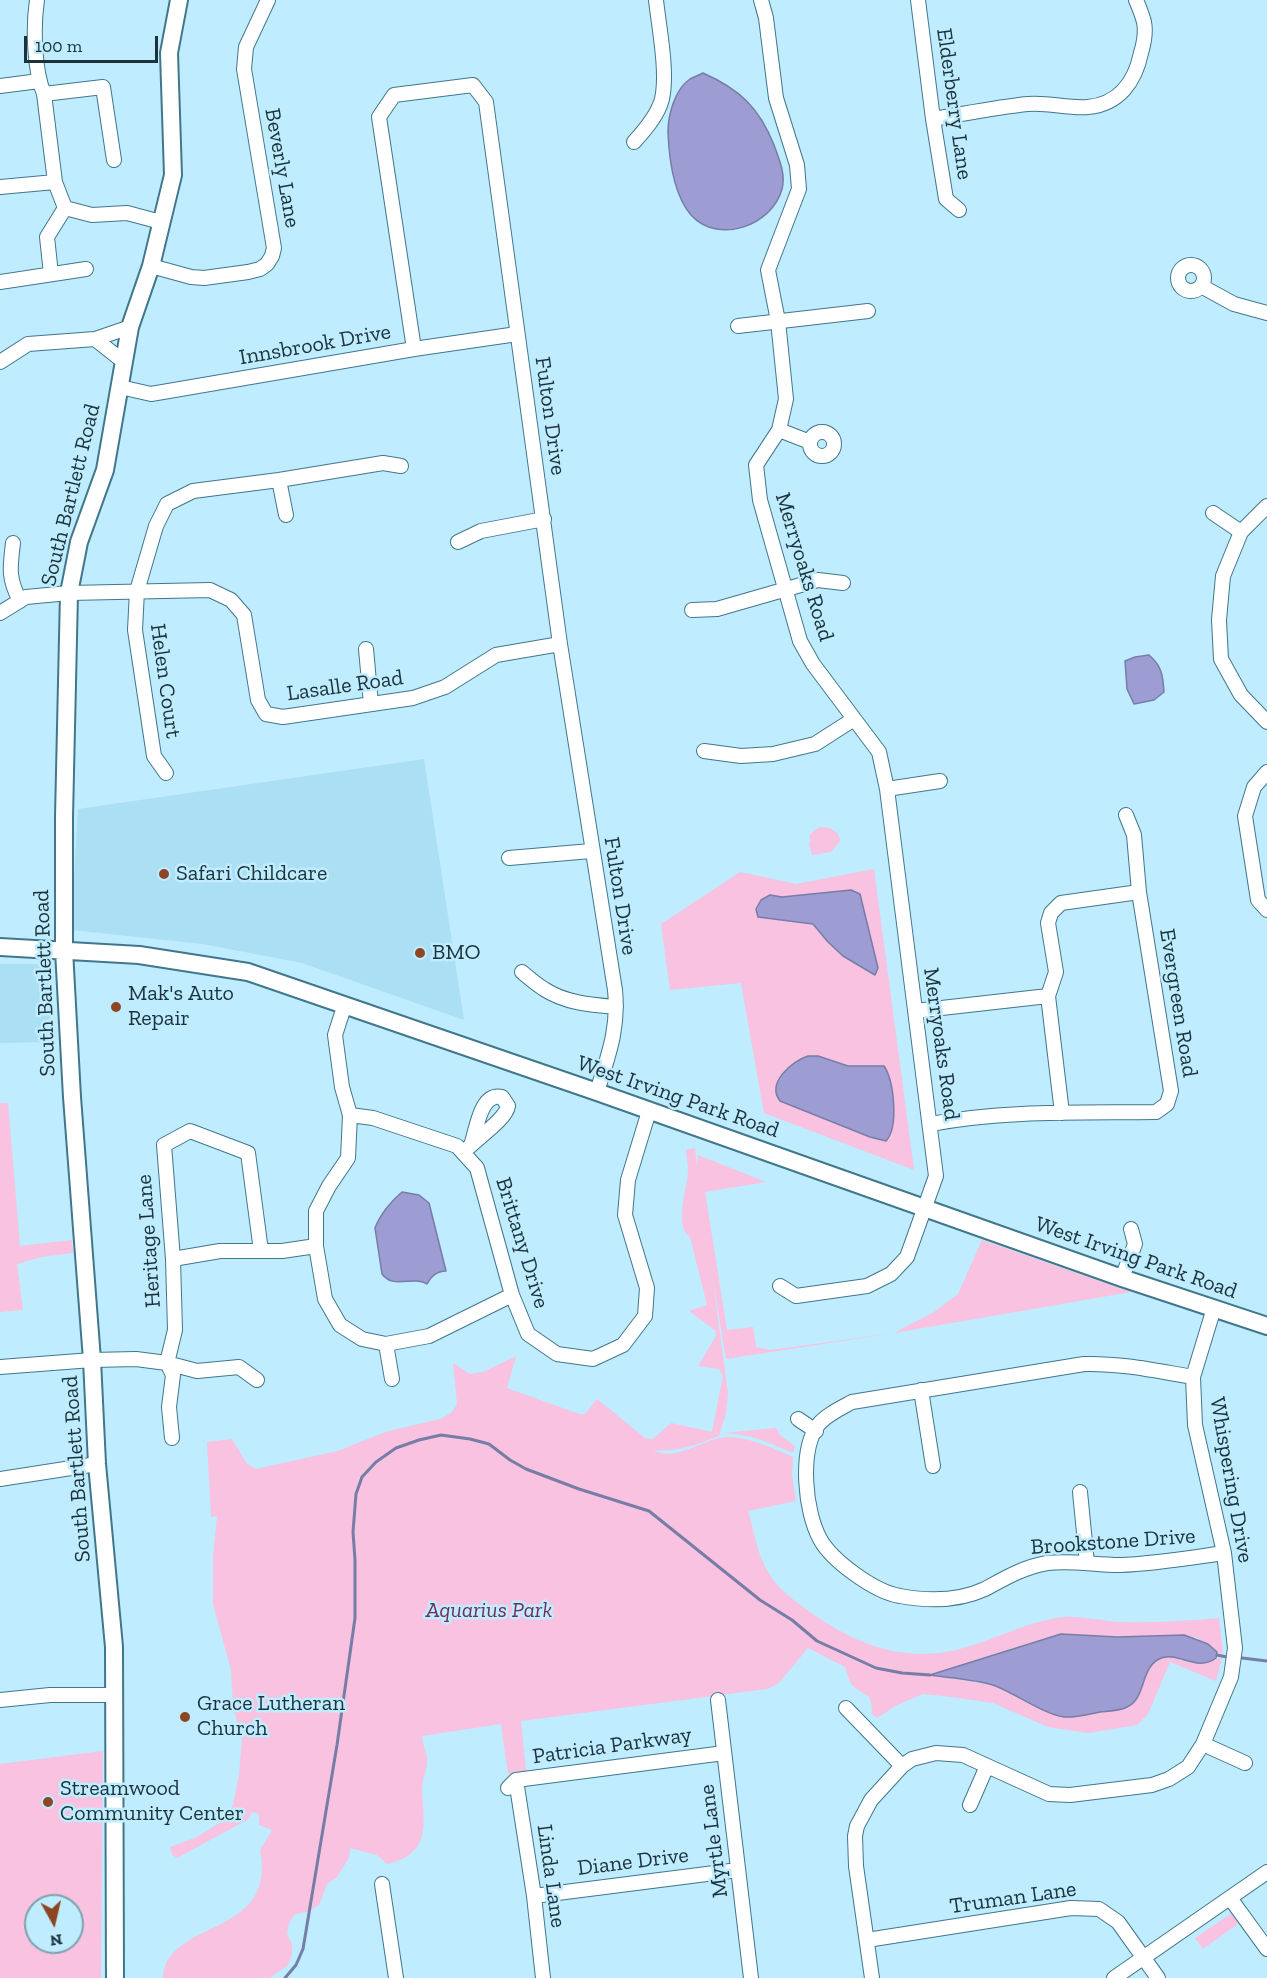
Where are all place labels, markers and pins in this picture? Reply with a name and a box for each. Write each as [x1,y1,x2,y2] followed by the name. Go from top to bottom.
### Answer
[176,861,327,887] place label: Safari Childcare
[157,867,171,881] marker: Safari Childcare
[432,940,480,966] place label: BMO
[413,946,427,960] marker: BMO
[128,981,234,1032] place label: Mak's Auto Repair
[109,1000,123,1014] marker: Mak's Auto Repair
[197,1691,345,1742] place label: Grace Lutheran Church
[178,1710,192,1724] marker: Grace Lutheran Church
[60,1776,244,1828] place label: Streamwood Community Center
[41,1795,55,1809] marker: Streamwood Community Center

